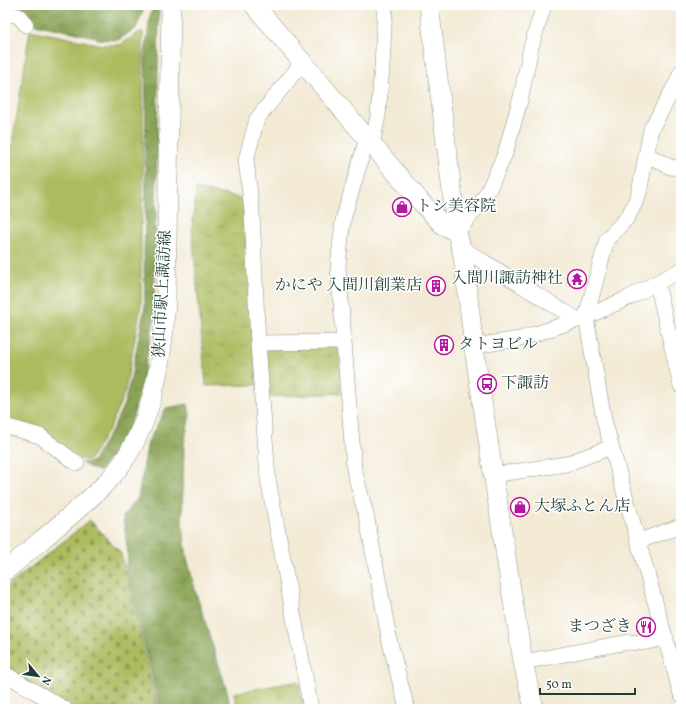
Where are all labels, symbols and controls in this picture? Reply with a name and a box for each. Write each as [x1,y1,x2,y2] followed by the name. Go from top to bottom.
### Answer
[391,196,413,218] shop icon: トシ美容院
[416,196,496,218] place label: トシ美容院
[149,230,177,358] street label: 狭山市駅上諏訪線
[451,268,563,290] place label: 入間川諏訪神社
[566,268,588,290] temple icon: 入間川諏訪神社
[275,275,422,297] place label: かにや 入間川創業店
[425,275,447,297] building icon: かにや 入間川創業店
[433,334,455,356] building icon: タトヨビル
[458,334,538,356] place label: タトヨビル
[476,373,498,395] bus stop icon: 下諏訪
[501,373,549,395] place label: 下諏訪
[509,496,531,518] shop icon: 大塚ふとん店
[534,496,630,518] place label: 大塚ふとん店
[568,616,632,638] place label: まつざき
[635,616,657,638] restaurant icon: まつざき
[18,656,58,696] north arrow
[540,670,635,696] scale bar
[37,673,54,687] text: N
[546,677,572,693] text: 50 m

